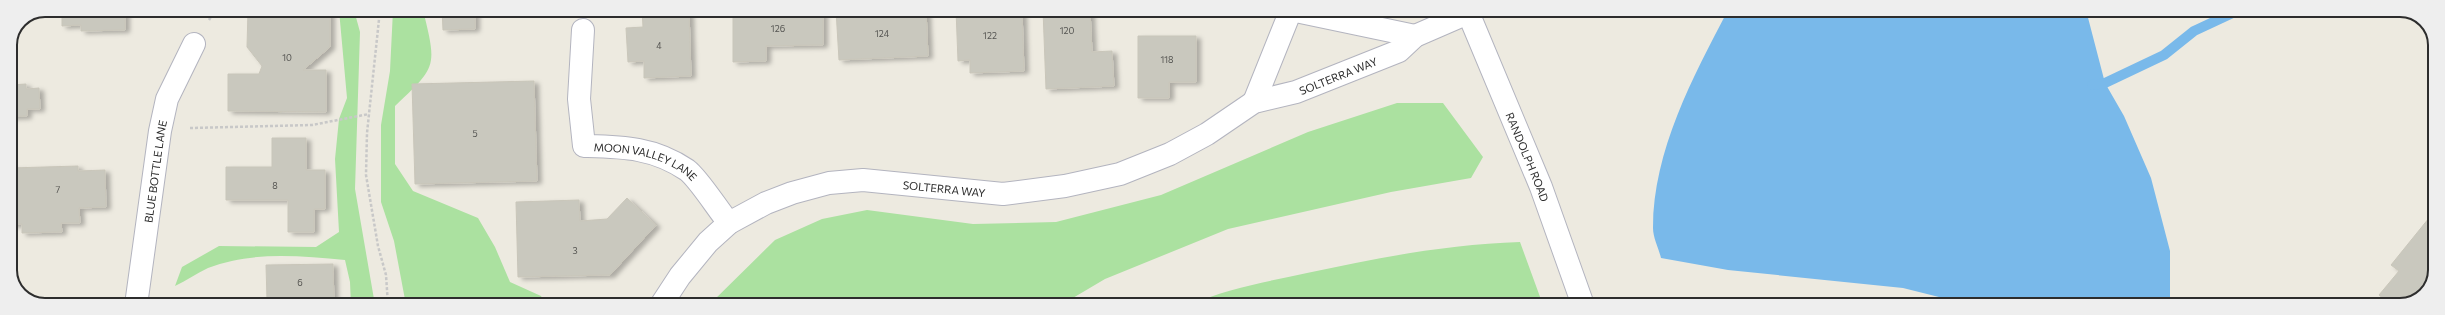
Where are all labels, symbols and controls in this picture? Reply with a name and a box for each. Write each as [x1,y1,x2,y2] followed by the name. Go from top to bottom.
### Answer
[771,23,785,34] house number: 126
[1060,25,1074,36] house number: 120
[875,28,890,39] house number: 124
[983,30,997,41] house number: 122
[656,40,662,51] house number: 4
[282,52,292,63] house number: 10
[1160,54,1174,65] house number: 118
[1297,54,1379,97] street label: SOLTERRA WAY
[1504,110,1552,203] street label: RANDOLPH ROAD
[141,119,169,223] street label: BLUE BOTTLE LANE
[472,128,478,139] house number: 5
[594,140,700,183] street label: MOON VALLEY LANE
[902,178,986,199] street label: SOLTERRA WAY
[272,180,278,191] house number: 8
[56,184,61,195] house number: 7
[572,245,578,256] house number: 3
[297,277,303,288] house number: 6

